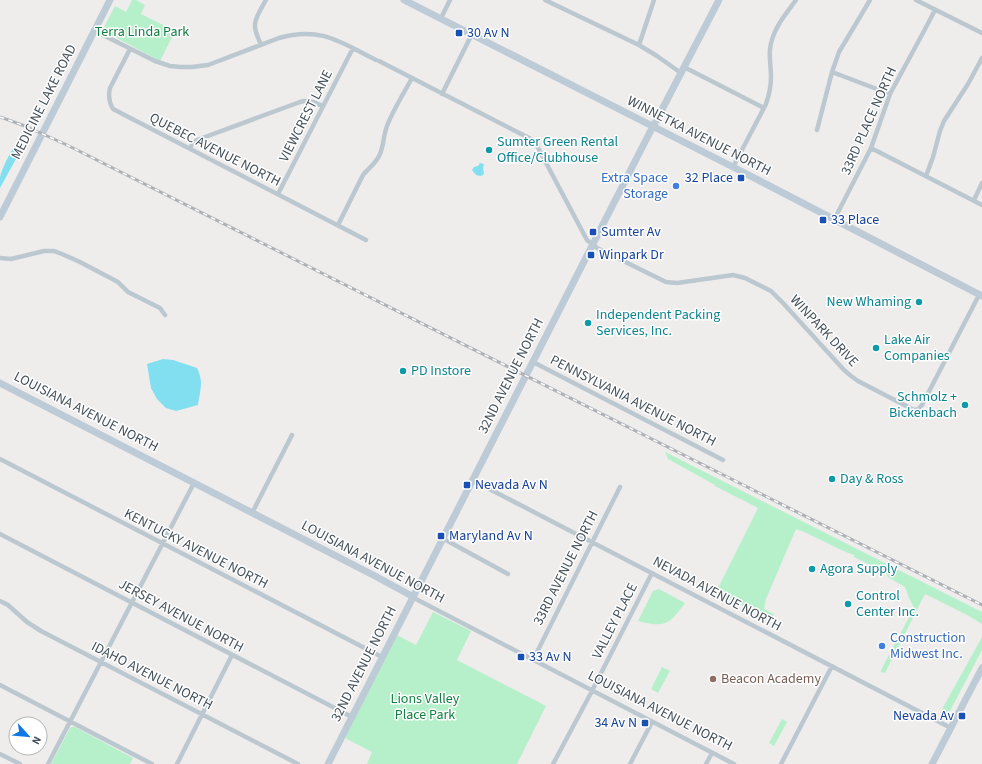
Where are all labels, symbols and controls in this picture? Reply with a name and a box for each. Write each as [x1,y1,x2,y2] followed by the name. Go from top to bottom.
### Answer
[95,22,189,42] park label: Terra Linda Park
[467,23,510,43] place label: 30 Av N
[454,28,464,38] marker: 30 Av N
[6,41,82,163] street label: MEDICINE LAKE ROAD
[836,64,902,178] street label: 33RD PLACE NORTH
[274,67,338,165] street label: VIEWCREST LANE
[624,91,774,181] street label: WINNETKA AVENUE NORTH
[146,108,284,192] street label: QUEBEC AVENUE NORTH
[497,132,618,168] place label: Sumter Green Rental Office/Clubhouse
[484,145,494,155] marker: Sumter Green Rental Office/Clubhouse
[601,168,668,204] place label: Extra Space Storage
[685,168,733,188] place label: 32 Place
[736,173,746,183] marker: 32 Place
[671,181,681,191] marker: Extra Space Storage
[831,210,879,230] place label: 33 Place
[818,215,828,225] marker: 33 Place
[601,222,661,242] place label: Sumter Av
[588,227,598,237] marker: Sumter Av
[599,245,664,265] place label: Winpark Dr
[586,250,596,260] marker: Winpark Dr
[785,290,863,372] street label: WINPARK DRIVE
[827,292,911,312] place label: New Whaming
[914,297,924,307] marker: New Whaming
[596,305,720,341] place label: Independent Packing Services, Inc.
[473,315,549,437] street label: 32ND AVENUE NORTH
[583,318,593,328] marker: Independent Packing Services, Inc.
[884,330,950,366] place label: Lake Air Companies
[871,343,881,353] marker: Lake Air Companies
[547,350,719,452] street label: PENNSYLVANIA AVENUE NORTH
[411,361,471,381] place label: PD Instore
[398,366,408,376] marker: PD Instore
[10,367,162,457] street label: LOUISIANA AVENUE NORTH
[889,387,957,423] place label: Schmolz + Bickenbach
[960,400,970,410] marker: Schmolz + Bickenbach
[840,469,904,489] place label: Day & Ross
[827,474,837,484] marker: Day & Ross
[475,475,548,495] place label: Nevada Av N
[462,480,472,490] marker: Nevada Av N
[120,504,272,594] street label: KENTUCKY AVENUE NORTH
[528,507,604,629] street label: 33RD AVENUE NORTH
[298,516,448,608] street label: LOUISIANA AVENUE NORTH
[449,526,533,546] place label: Maryland Av N
[436,531,446,541] marker: Maryland Av N
[649,552,785,636] street label: NEVADA AVENUE NORTH
[820,559,898,579] place label: Agora Supply
[807,564,817,574] marker: Agora Supply
[115,574,247,658] street label: JERSEY AVENUE NORTH
[587,580,643,662] street label: VALLEY PLACE
[856,586,919,622] place label: Control Center Inc.
[843,599,853,609] marker: Control Center Inc.
[326,603,402,725] street label: 32ND AVENUE NORTH
[890,628,966,664] place label: Construction Midwest Inc.
[88,637,216,715] street label: IDAHO AVENUE NORTH
[877,641,887,651] marker: Construction Midwest Inc.
[529,647,572,667] place label: 33 Av N
[516,652,526,662] marker: 33 Av N
[584,666,736,756] street label: LOUISIANA AVENUE NORTH
[721,669,821,689] place label: Beacon Academy
[708,674,718,684] marker: Beacon Academy
[391,689,460,725] park label: Lions Valley Place Park
[893,706,954,726] place label: Nevada Av
[957,711,967,721] marker: Nevada Av
[594,713,637,733] place label: 34 Av N
[8,716,48,756] north arrow
[640,718,650,728] marker: 34 Av N
[28,734,45,747] text: N

